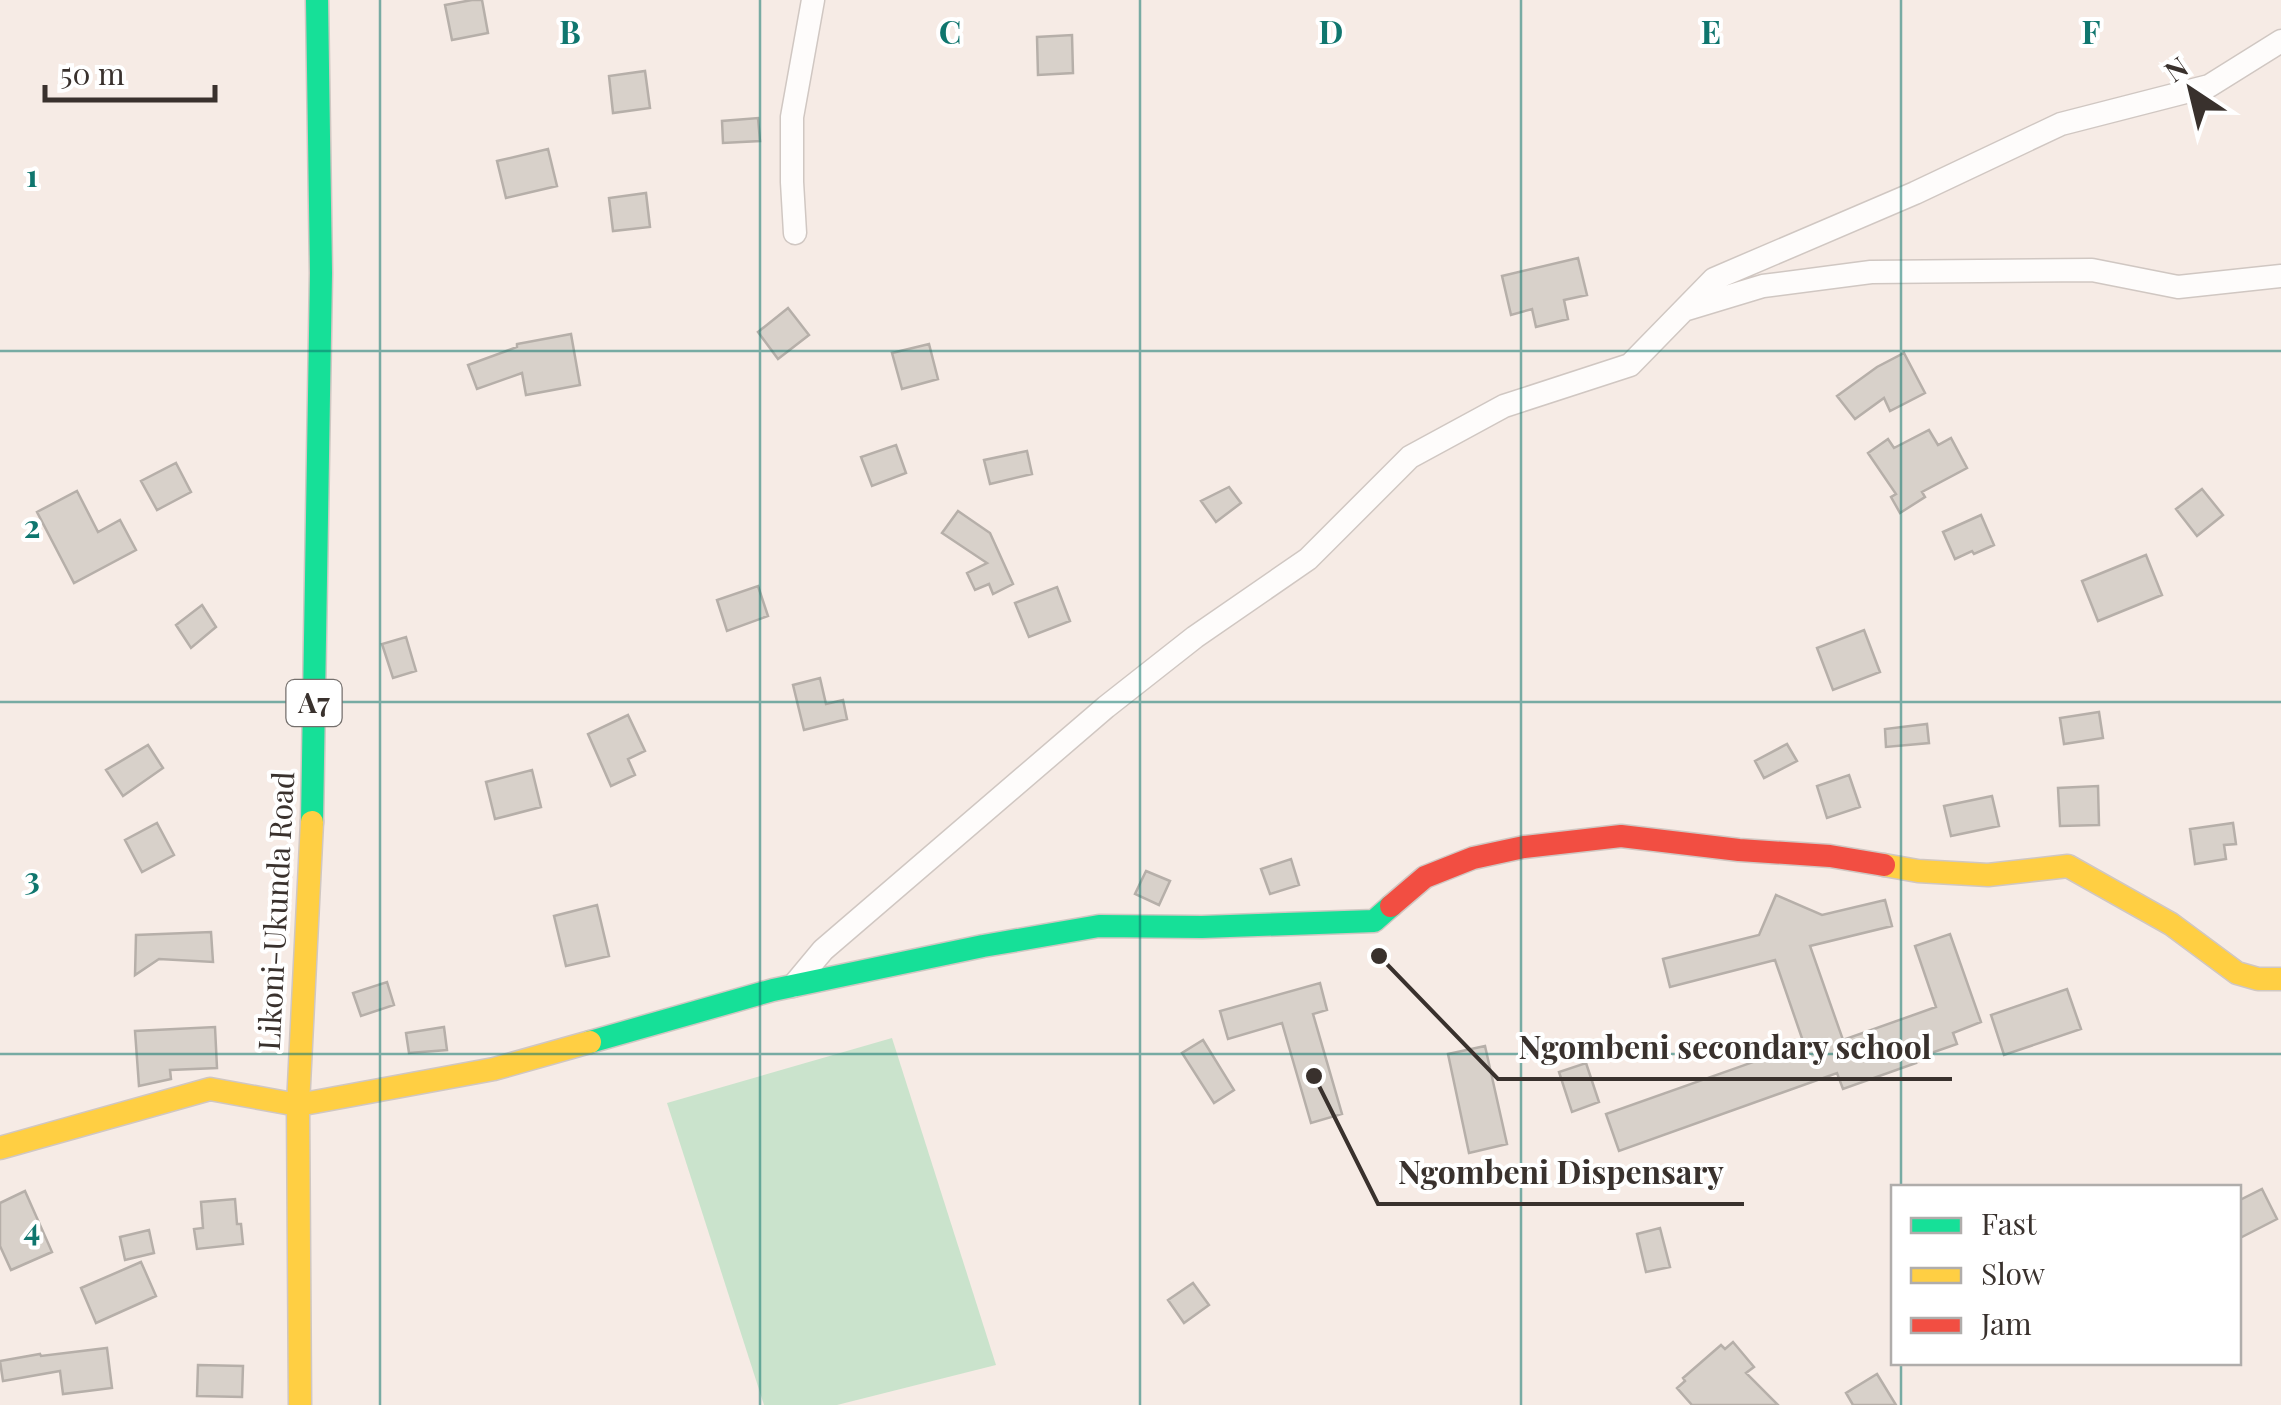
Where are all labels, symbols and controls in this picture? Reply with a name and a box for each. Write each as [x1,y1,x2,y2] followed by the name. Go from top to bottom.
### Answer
[559,9,581,52] text: B
[939,9,961,52] text: C
[1319,9,1343,52] text: D
[1701,9,1721,52] text: E
[2082,9,2101,52] text: F
[45,40,215,102] scale bar
[2141,40,2241,140] north arrow
[2157,47,2195,89] text: N
[60,53,125,93] text: 50 m
[26,152,38,195] text: 1
[24,503,40,546] text: 2
[286,680,342,726] road number: A7
[248,770,302,1051] street label: Likoni-Ukunda Road
[24,855,40,898] text: 3
[1498,1017,1952,1079] callout: Ngombeni secondary school
[1519,1024,1931,1067] text: Ngombeni secondary school
[1378,1142,1744,1204] callout: Ngombeni Dispensary
[1398,1149,1724,1192] text: Ngombeni Dispensary
[1891,1185,2241,1365] legend
[1981,1203,2037,1243] text: Fast
[24,1206,40,1249] text: 4
[1981,1253,2046,1293] text: Slow
[1980,1303,2032,1343] text: Jam

